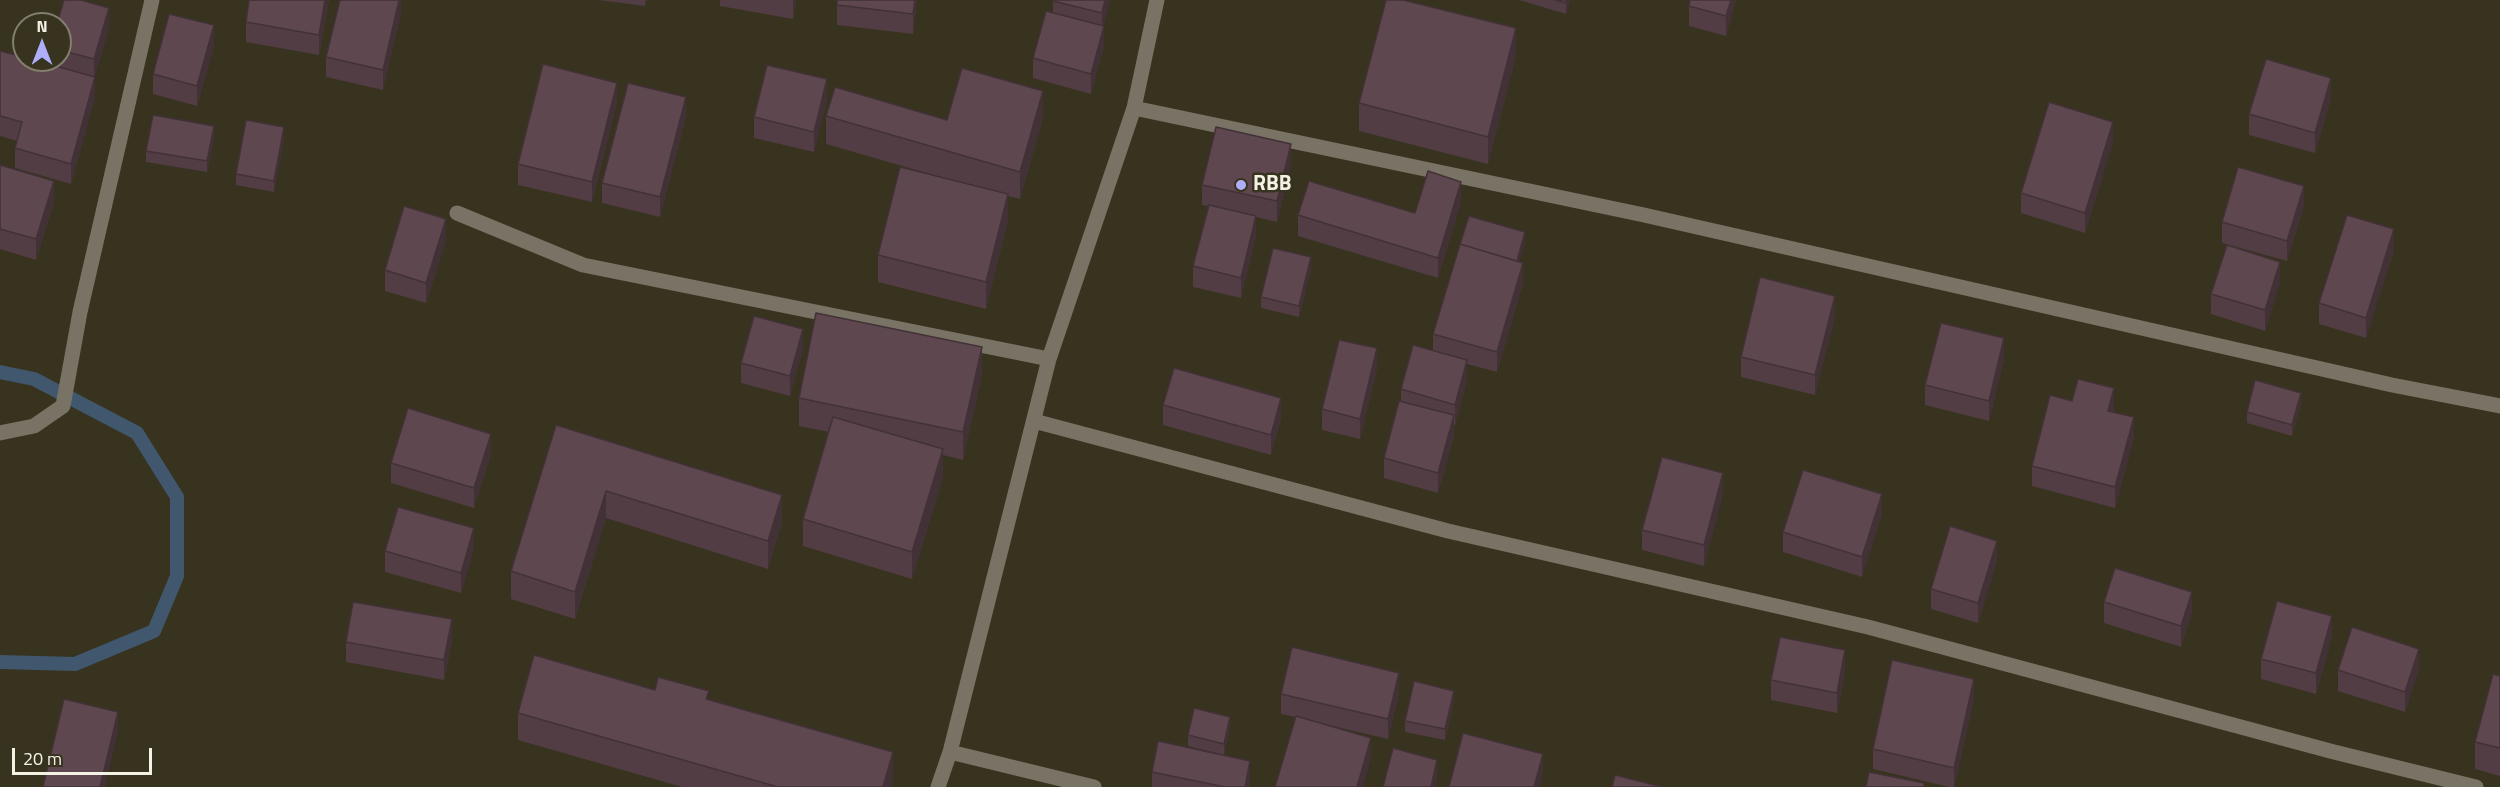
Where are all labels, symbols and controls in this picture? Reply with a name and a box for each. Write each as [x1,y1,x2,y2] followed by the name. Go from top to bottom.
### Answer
[12,12,72,72] north arrow
[36,14,48,38] text: N
[1253,172,1292,198] place label: RBB
[1234,178,1248,192] marker: RBB
[15,736,154,774] scale bar
[23,745,62,772] text: 20 m

